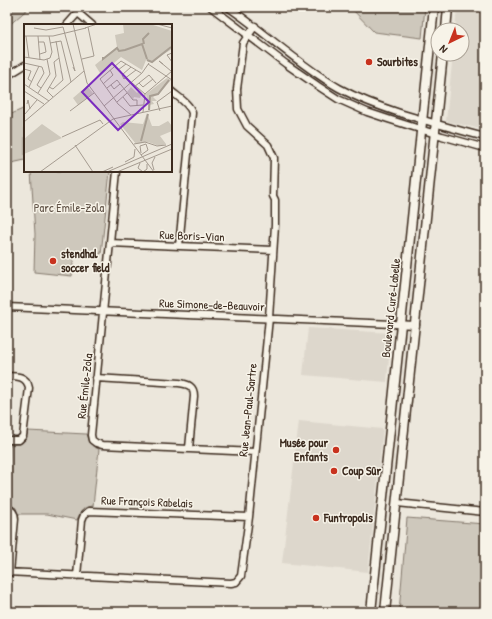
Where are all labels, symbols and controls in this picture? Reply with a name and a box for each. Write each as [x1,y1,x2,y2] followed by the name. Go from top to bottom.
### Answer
[430,22,470,62] north arrow
[24,24,172,172] inset map
[436,42,450,56] text: N
[377,53,418,70] place label: Sourbites
[364,57,374,67] marker: Sourbites
[34,199,104,216] park label: Parc Émile-Zola
[159,226,225,245] street label: Rue Boris-Vian
[61,245,110,276] place label: stendhal soccer field
[48,256,58,266] marker: stendhal soccer field
[377,257,404,358] street label: Boulevard Curé-Labelle
[159,294,265,315] street label: Rue Simone-de-Beauvoir
[73,352,96,419] street label: Rue Émile-Zola
[234,362,261,457] street label: Rue Jean-Paul-Sartre
[280,434,328,465] place label: Musée pour Enfants
[331,445,341,455] marker: Musée pour Enfants
[342,462,381,480] place label: Coup Sûr
[329,466,339,476] marker: Coup Sûr
[101,491,193,512] street label: Rue François Rabelais
[323,509,373,527] place label: Funtropolis
[311,513,321,523] marker: Funtropolis

